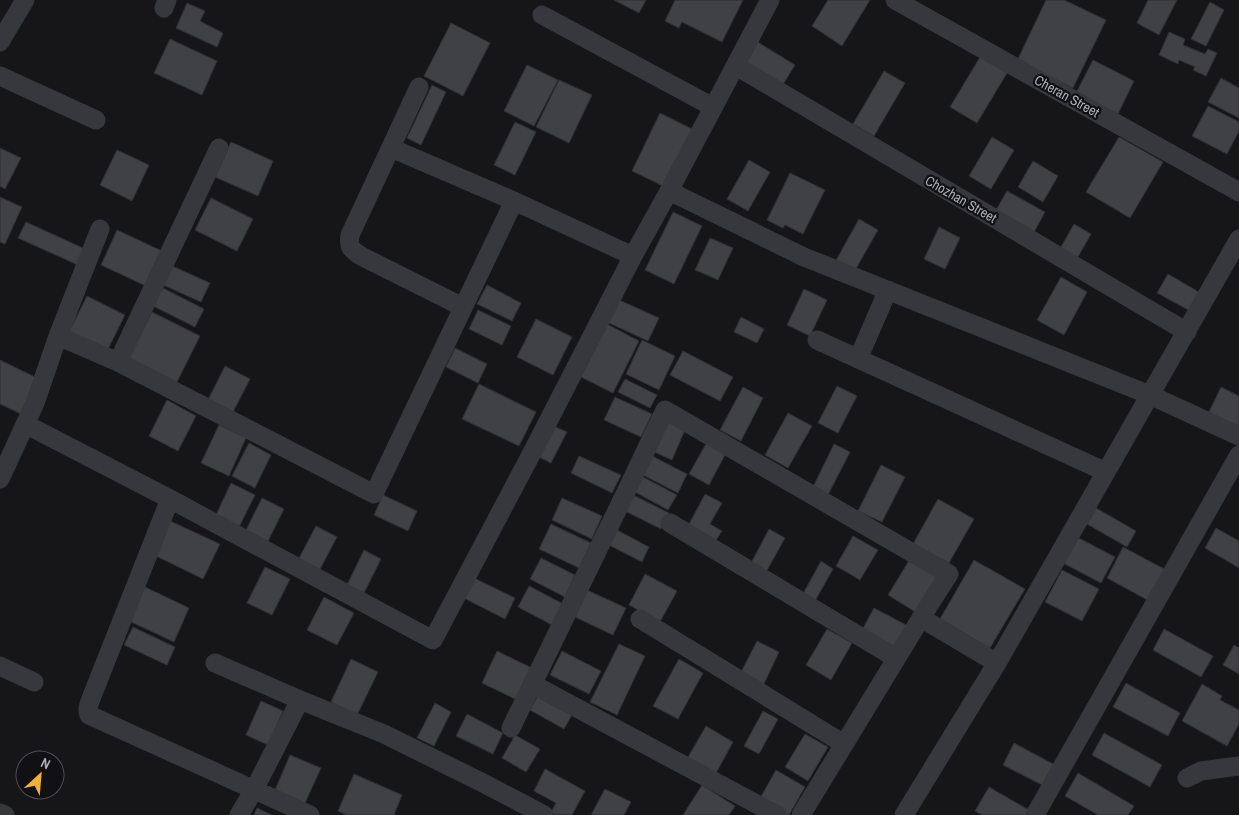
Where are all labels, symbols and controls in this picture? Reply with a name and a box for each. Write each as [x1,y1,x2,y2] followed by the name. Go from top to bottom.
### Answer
[1031,71,1103,121] street label: Cheran Street
[922,171,1000,227] street label: Chozhan Street
[15,750,65,800] north arrow
[38,753,53,773] text: N

